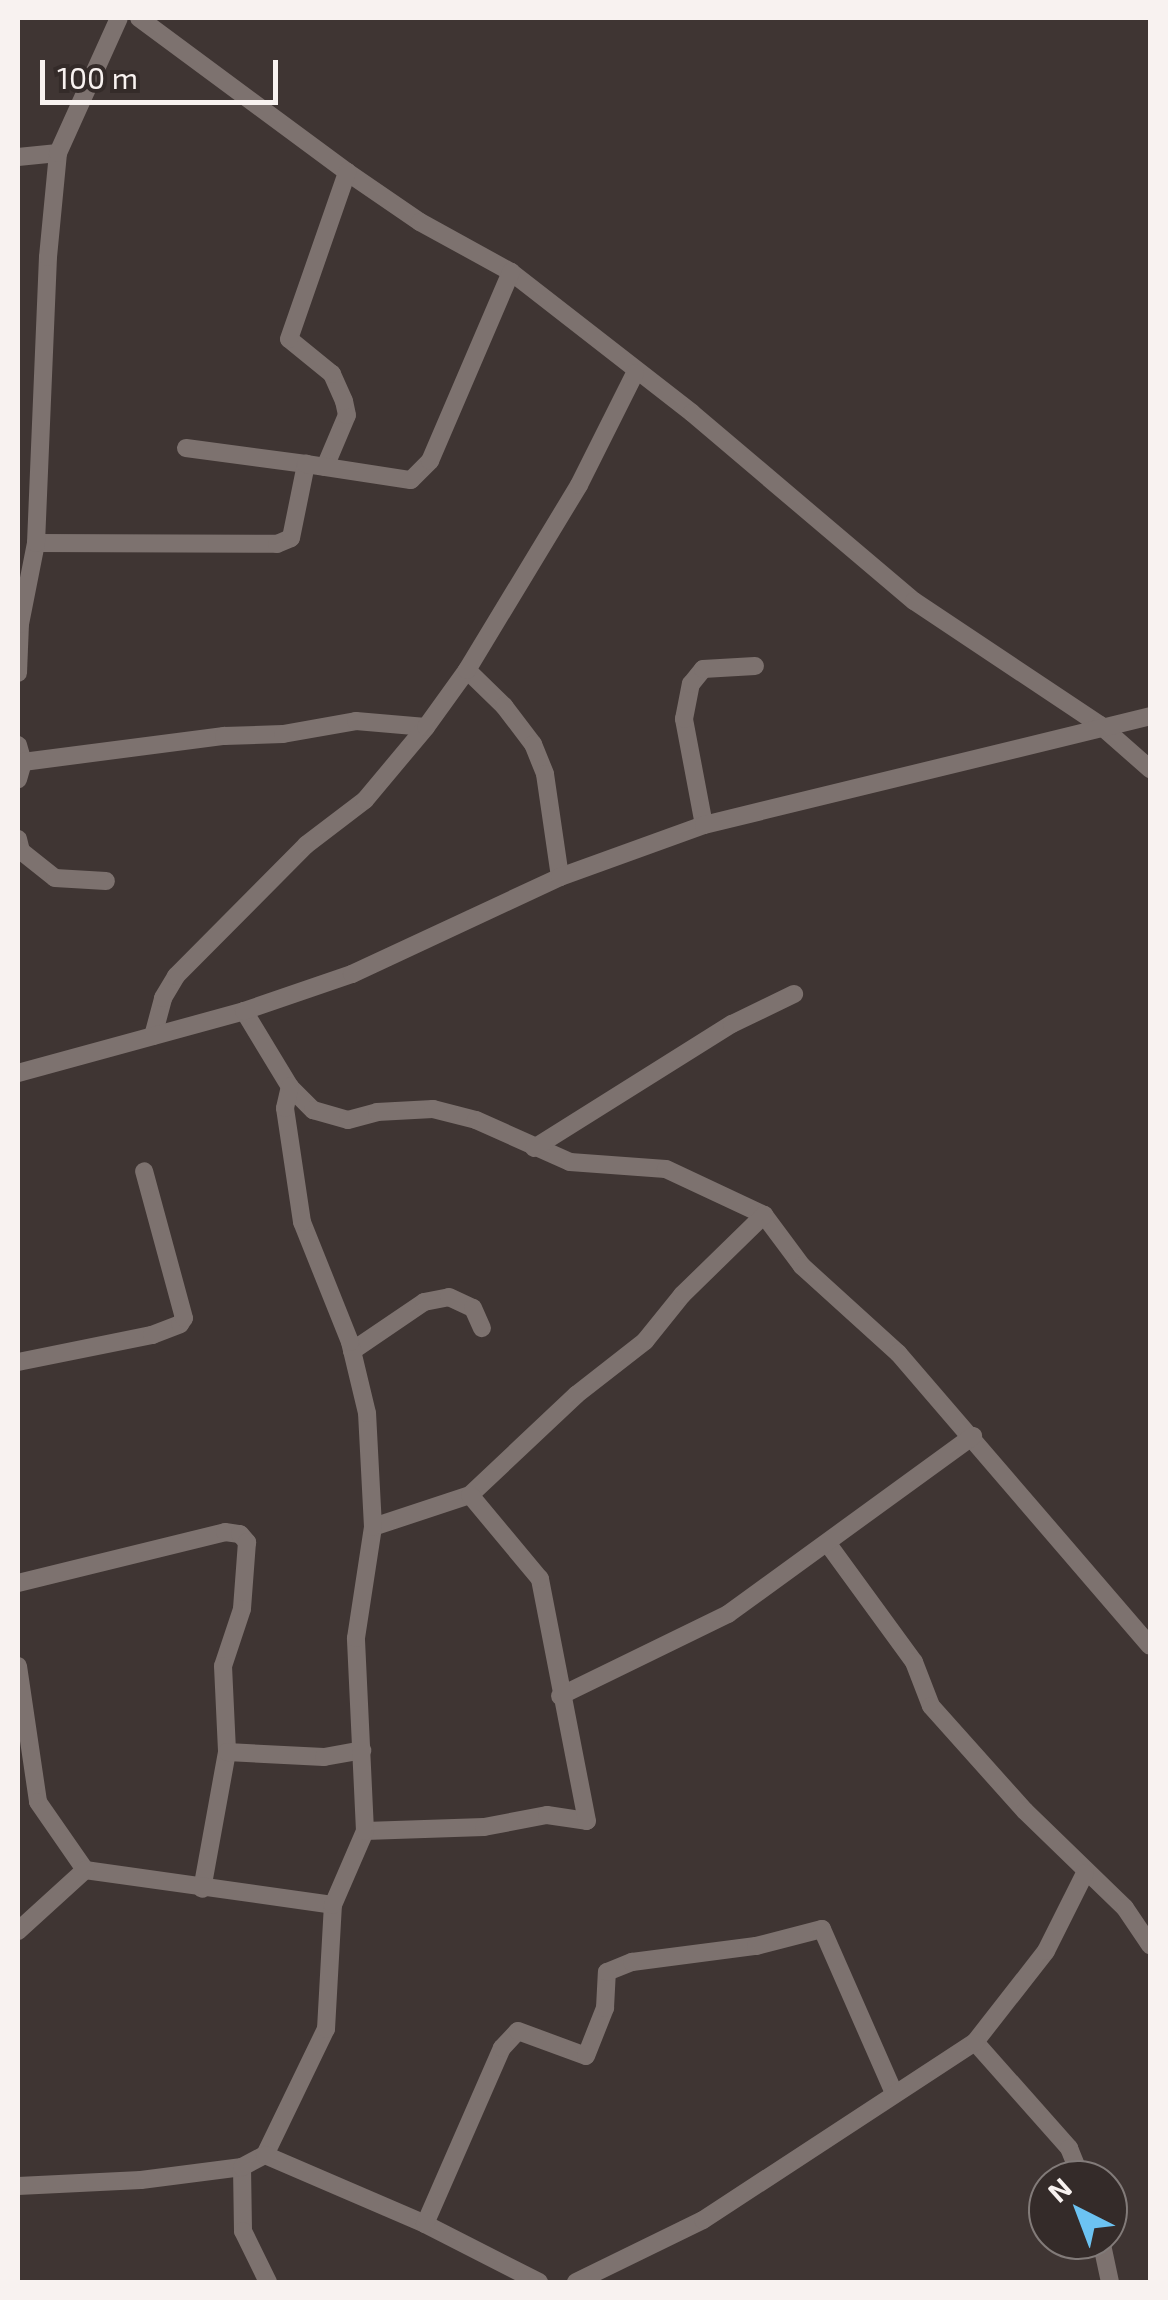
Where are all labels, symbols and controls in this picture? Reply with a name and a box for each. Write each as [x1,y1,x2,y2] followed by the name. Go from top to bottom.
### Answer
[45,40,282,102] scale bar
[57,59,138,95] text: 100 m
[1028,2160,1128,2260] north arrow
[1040,2170,1078,2209] text: N

